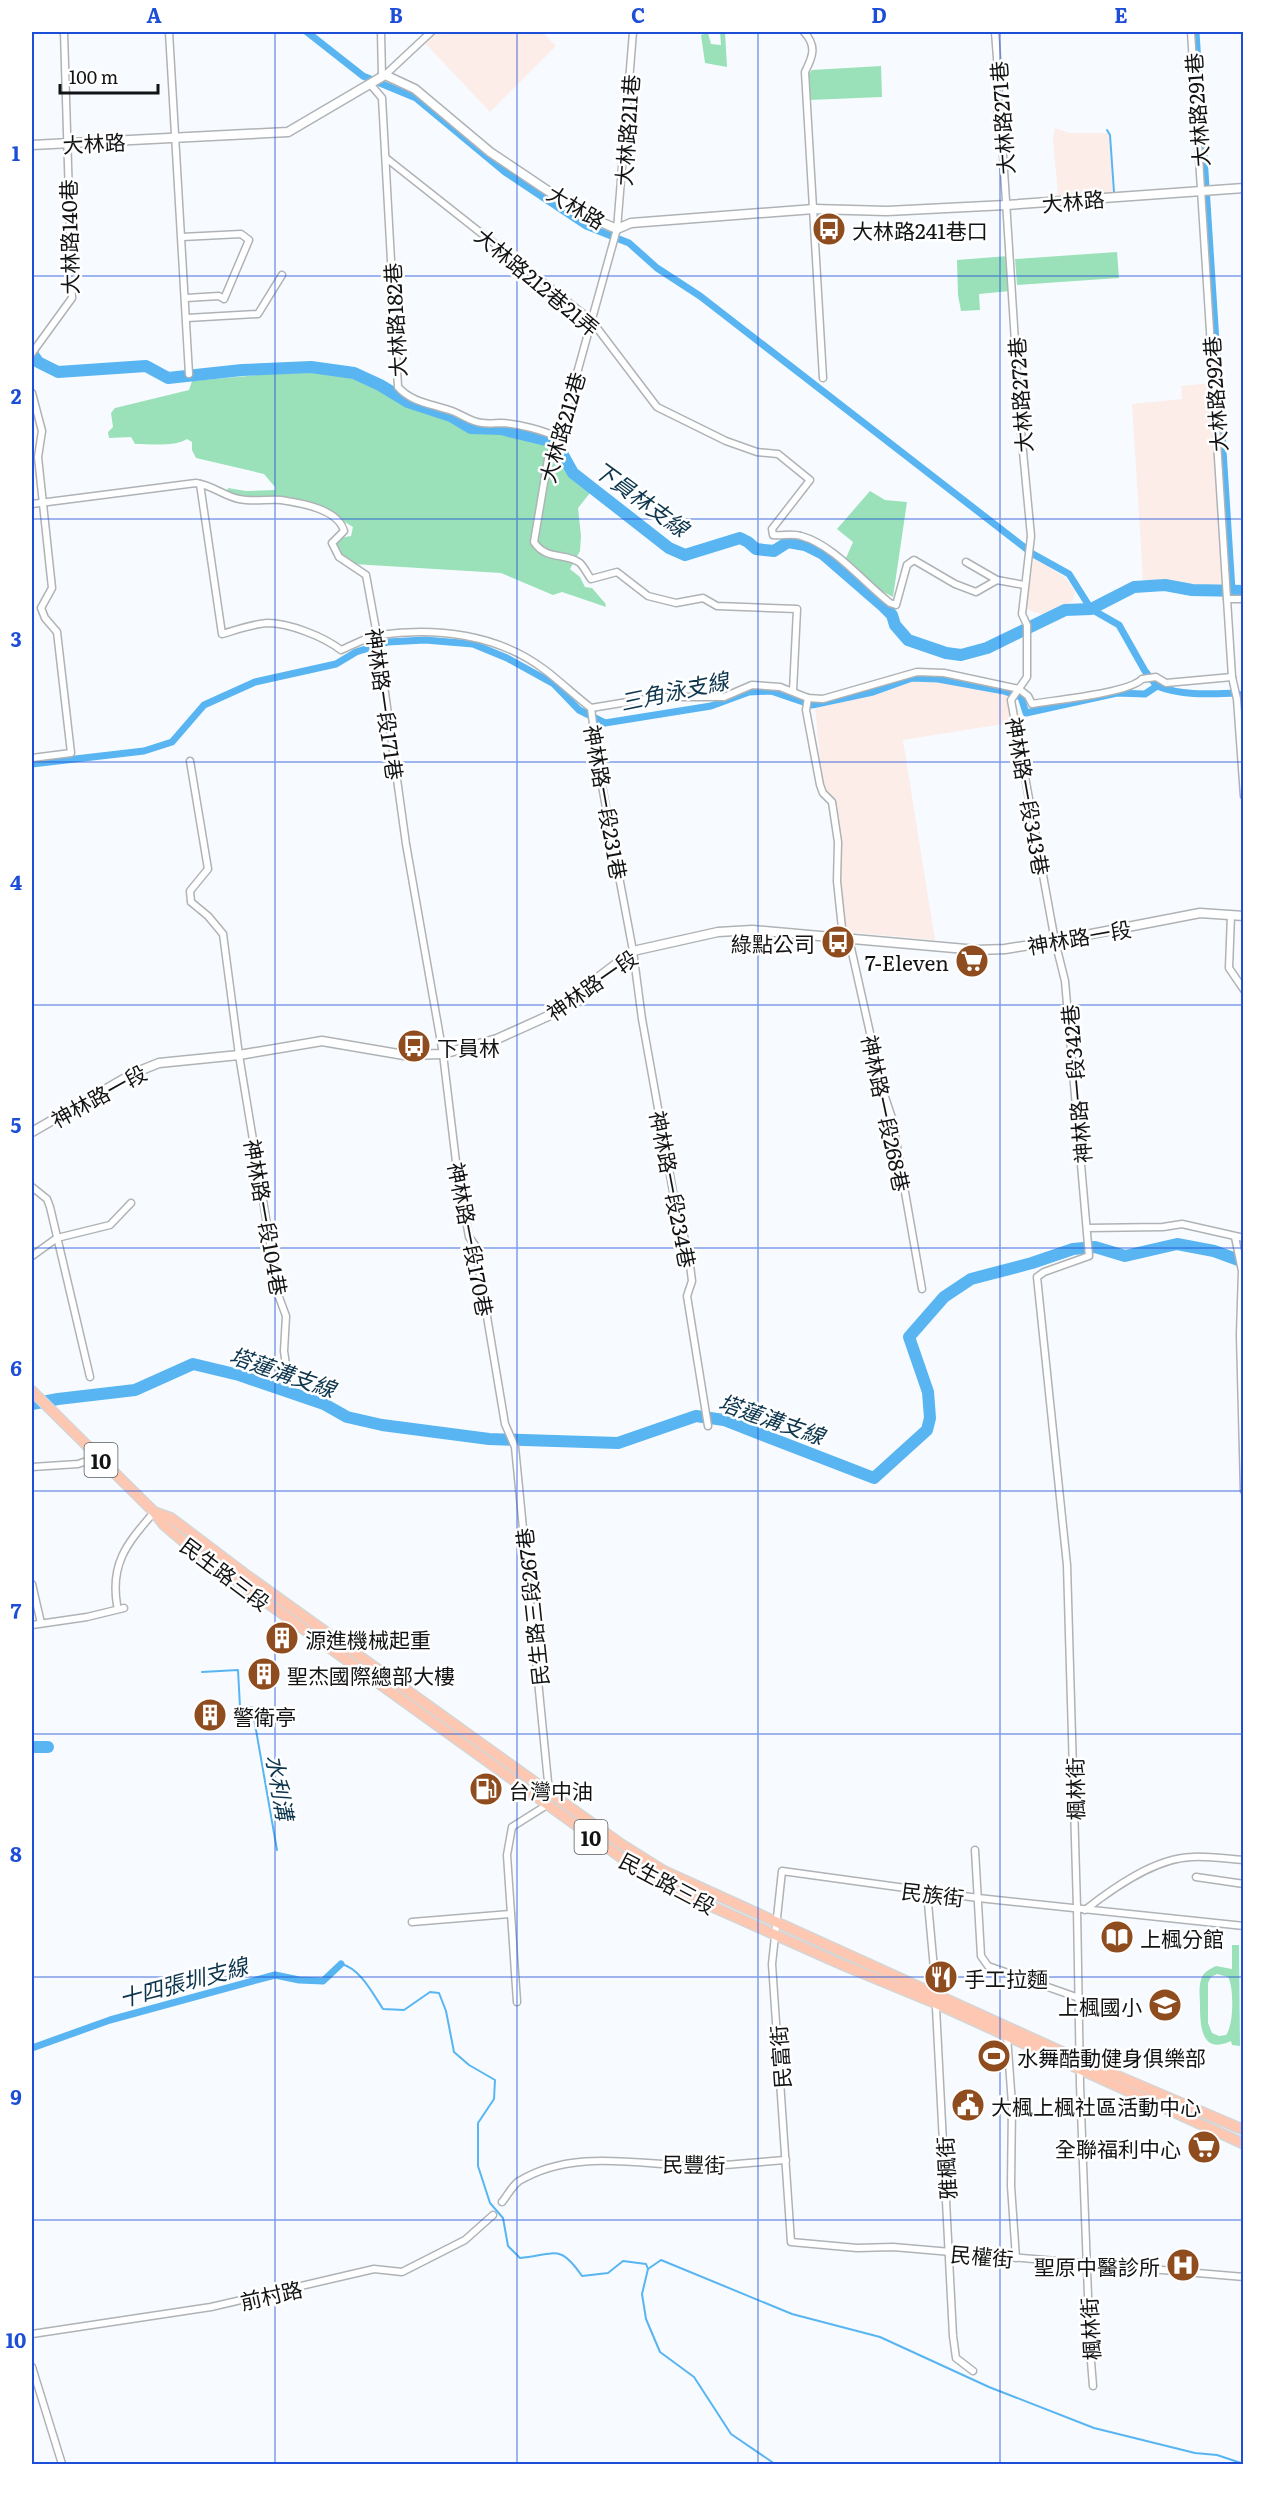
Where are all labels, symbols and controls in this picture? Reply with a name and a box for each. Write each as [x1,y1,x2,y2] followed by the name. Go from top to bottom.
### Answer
[146,0,162,29] text: A
[389,0,403,29] text: B
[631,0,645,29] text: C
[871,0,887,29] text: D
[1114,0,1128,29] text: E
[1177,52,1215,168] street label: 大林路291巷
[60,57,158,95] scale bar
[982,60,1020,176] street label: 大林路271巷
[69,63,118,90] text: 100 m
[607,73,645,187] street label: 大林路211巷
[62,125,126,159] street label: 大林路
[12,137,20,167] text: 1
[542,176,612,236] street label: 大林路
[51,179,85,295] street label: 大林路140巷
[1040,182,1106,218] street label: 大林路
[811,211,847,247] bus stop icon: 大林路241巷口
[852,214,988,245] place label: 大林路241巷口
[469,220,607,342] street label: 大林路212巷21弄
[376,262,412,378] street label: 大林路182巷
[1194,335,1234,453] street label: 大林路292巷
[1000,336,1038,454] street label: 大林路272巷
[530,368,592,486] street label: 大林路212巷
[11,380,22,410] text: 2
[588,452,699,545] water label: 下員林支線
[10,623,22,653] text: 3
[360,626,412,782] street label: 神林路一段171巷
[617,662,734,718] water label: 三角泳支線
[1000,714,1058,878] street label: 神林路一段343巷
[578,722,636,882] street label: 神林路一段231巷
[10,866,22,896] text: 4
[1025,912,1133,960] street label: 神林路一段
[820,924,856,960] bus stop icon: 綠點公司
[731,927,815,958] place label: 綠點公司
[539,941,643,1027] street label: 神林路一段
[954,943,990,979] supermarket icon: 7-Eleven
[865,946,949,977] place label: 7-Eleven
[1053,1003,1097,1165] street label: 神林路一段342巷
[396,1028,432,1064] bus stop icon: 下員林
[437,1031,500,1062] place label: 下員林
[855,1032,919,1194] street label: 神林路一段268巷
[45,1056,151,1134] street label: 神林路一段
[644,1108,704,1270] street label: 神林路一段234巷
[11,1109,22,1139] text: 5
[238,1136,296,1298] street label: 神林路一段104巷
[442,1159,502,1319] street label: 神林路一段170巷
[226,1337,343,1405] water label: 塔蓮溝支線
[10,1352,22,1382] text: 6
[715,1384,832,1452] water label: 塔蓮溝支線
[84,1443,118,1477] road number: 10
[507,1527,555,1687] street label: 民生路三段267巷
[175,1529,277,1617] street label: 民生路三段
[11,1595,22,1625] text: 7
[264,1620,300,1656] building icon: 源進機械起重
[305,1623,431,1654] place label: 源進機械起重
[246,1656,282,1692] building icon: 聖杰國際總部大樓
[287,1659,455,1690] place label: 聖杰國際總部大樓
[192,1697,228,1733] building icon: 警衛亭
[233,1700,296,1731] place label: 警衛亭
[259,1752,303,1825] water label: 水利溝
[1058,1757,1090,1821] street label: 楓林街
[468,1771,504,1807] fuel station icon: 台灣中油
[509,1774,593,1805] place label: 台灣中油
[574,1820,608,1854] road number: 10
[10,1838,22,1868] text: 8
[614,1844,722,1920] street label: 民生路三段
[900,1874,966,1912] street label: 民族街
[1099,1919,1135,1955] library icon: 上楓分館
[1140,1922,1224,1953] place label: 上楓分館
[115,1947,254,2014] water label: 十四張圳支線
[923,1959,959,1995] restaurant icon: 手工拉麵
[964,1962,1048,1993] place label: 手工拉麵
[1147,1987,1183,2023] school or university icon: 上楓國小
[1058,1990,1142,2021] place label: 上楓國小
[761,2024,797,2090] street label: 民富街
[976,2038,1012,2074] sports icon: 水舞酷動健身俱樂部
[1017,2041,1206,2072] place label: 水舞酷動健身俱樂部
[10,2081,22,2111] text: 9
[950,2087,986,2123] public building icon: 大楓上楓社區活動中心
[991,2090,1201,2121] place label: 大楓上楓社區活動中心
[1186,2129,1222,2165] supermarket icon: 全聯福利中心
[1055,2132,1181,2163] place label: 全聯福利中心
[928,2136,962,2200] street label: 雅楓街
[662,2147,726,2179] street label: 民豐街
[949,2237,1015,2273] street label: 民權街
[1165,2247,1201,2283] hospital icon: 聖原中醫診所
[1034,2250,1160,2281] place label: 聖原中醫診所
[237,2272,305,2316] street label: 前村路
[1072,2297,1106,2361] street label: 楓林街
[6,2324,26,2354] text: 10

